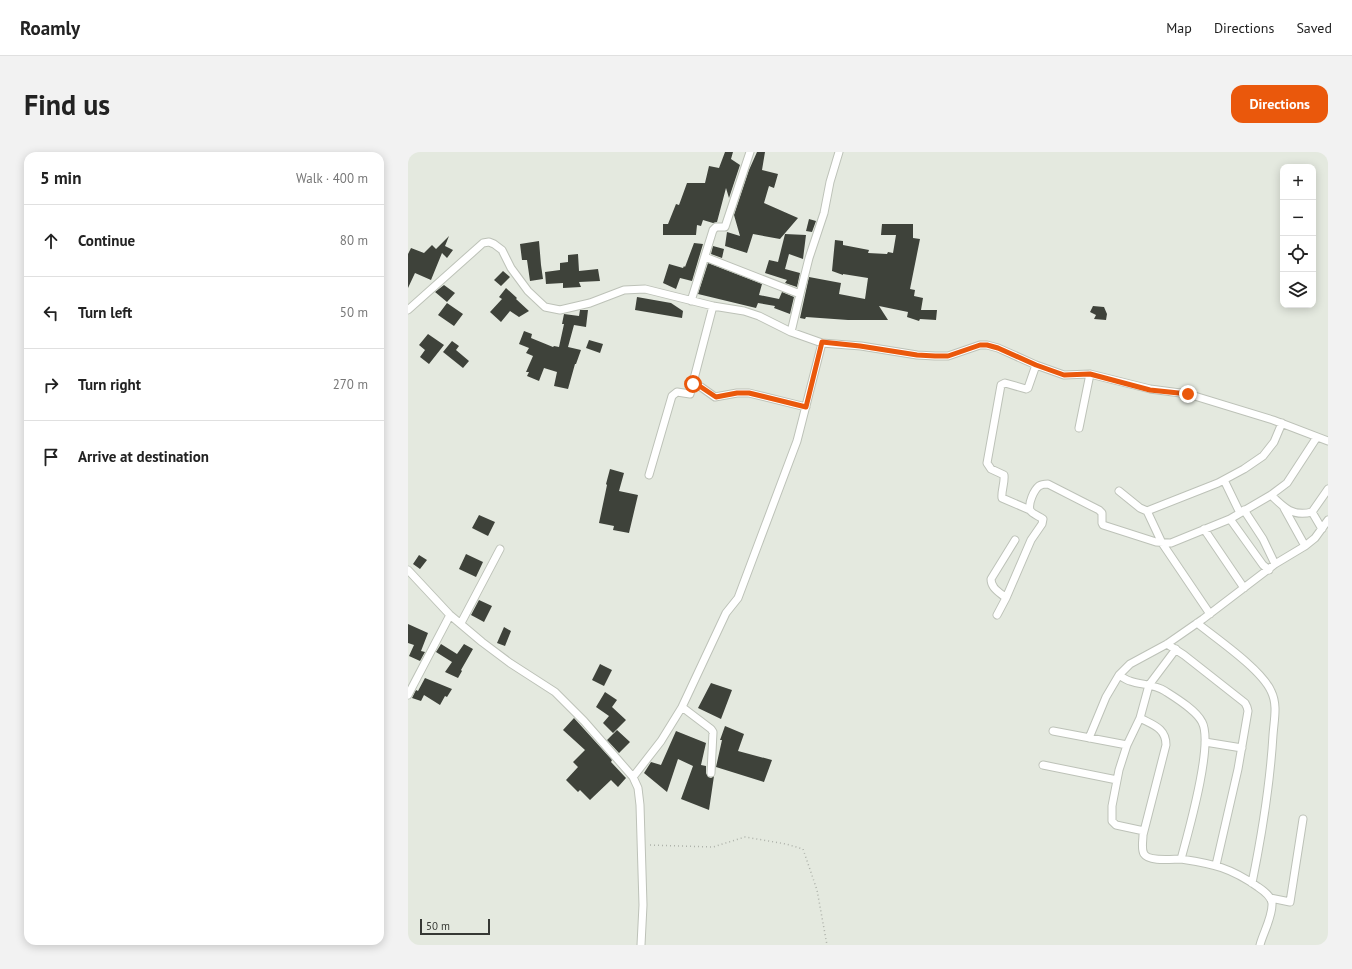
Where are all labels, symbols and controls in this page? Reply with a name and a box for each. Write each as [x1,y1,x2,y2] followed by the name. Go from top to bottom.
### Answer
[20,16,80,40] text: Roamly
[1166,19,1192,37] text: Map
[1214,19,1274,37] text: Directions
[1296,19,1332,37] text: Saved
[1231,85,1328,123] button: Directions
[24,86,110,123] text: Find us
[1280,164,1316,308] map controls
[1280,164,1316,200] button: +
[40,167,81,189] text: 5 min
[296,170,368,187] text: Walk · 400 m
[1280,200,1316,236] button: −
[40,230,62,252] icon: ahead
[78,231,135,250] text: Continue
[340,232,368,249] text: 80 m
[1280,236,1316,272] button: locate
[1280,272,1316,308] button: layers
[40,302,62,324] icon: left
[78,303,132,322] text: Turn left
[340,304,368,321] text: 50 m
[40,374,62,396] icon: right
[78,375,141,394] text: Turn right
[684,375,702,393] route start
[333,376,368,393] text: 270 m
[1179,385,1197,403] route end
[40,446,62,468] icon: arrive
[78,447,209,466] text: Arrive at destination
[420,917,490,936] scale bar
[426,919,450,933] text: 50 m

